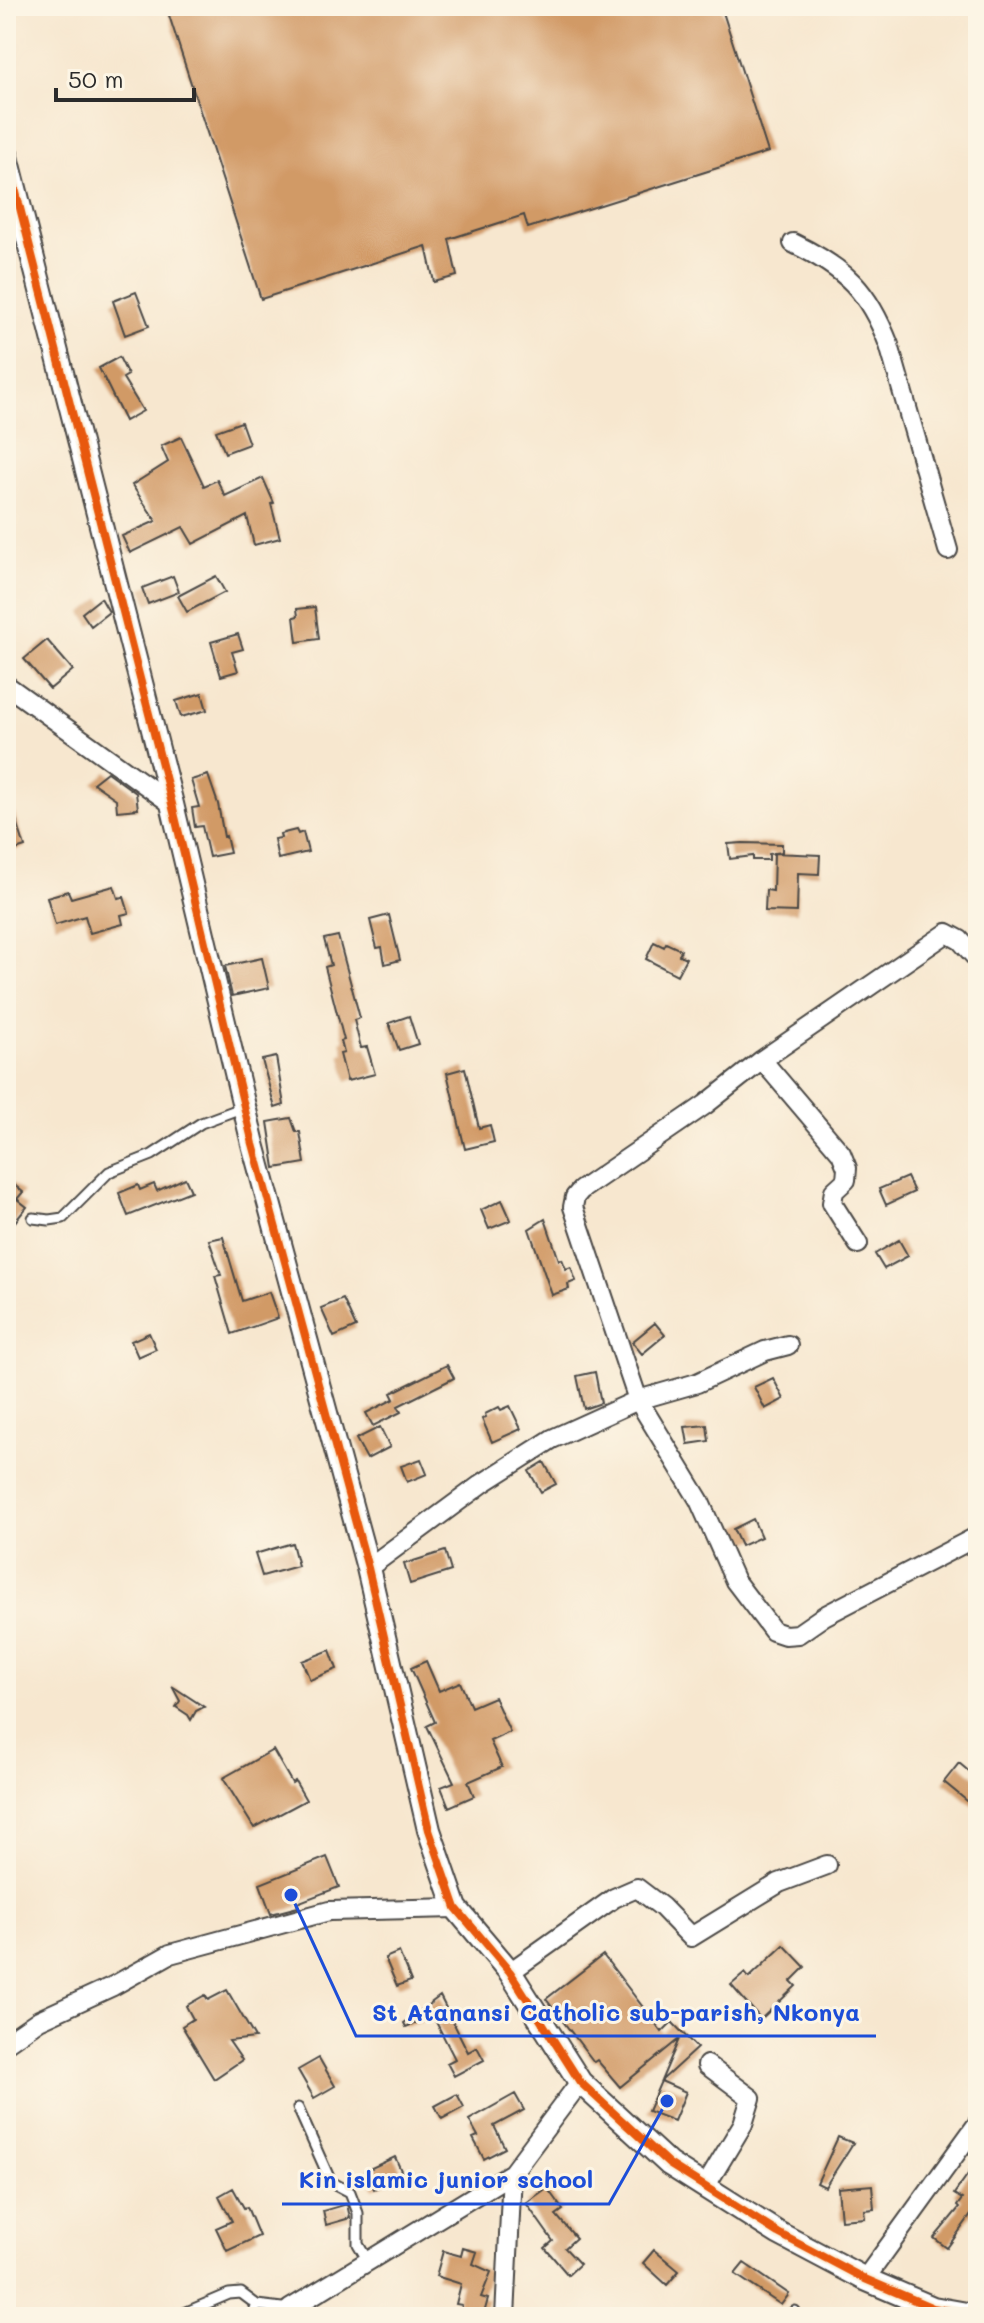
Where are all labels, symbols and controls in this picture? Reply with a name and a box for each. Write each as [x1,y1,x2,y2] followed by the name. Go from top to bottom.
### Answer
[56,52,194,102] scale bar
[68,63,124,94] text: 50 m
[356,1988,876,2036] callout: St Atanansi Catholic sub-parish, Nkonya
[372,1996,860,2027] text: St Atanansi Catholic sub-parish, Nkonya
[282,2156,609,2204] callout: Kin islamic junior school
[299,2163,593,2194] text: Kin islamic junior school

